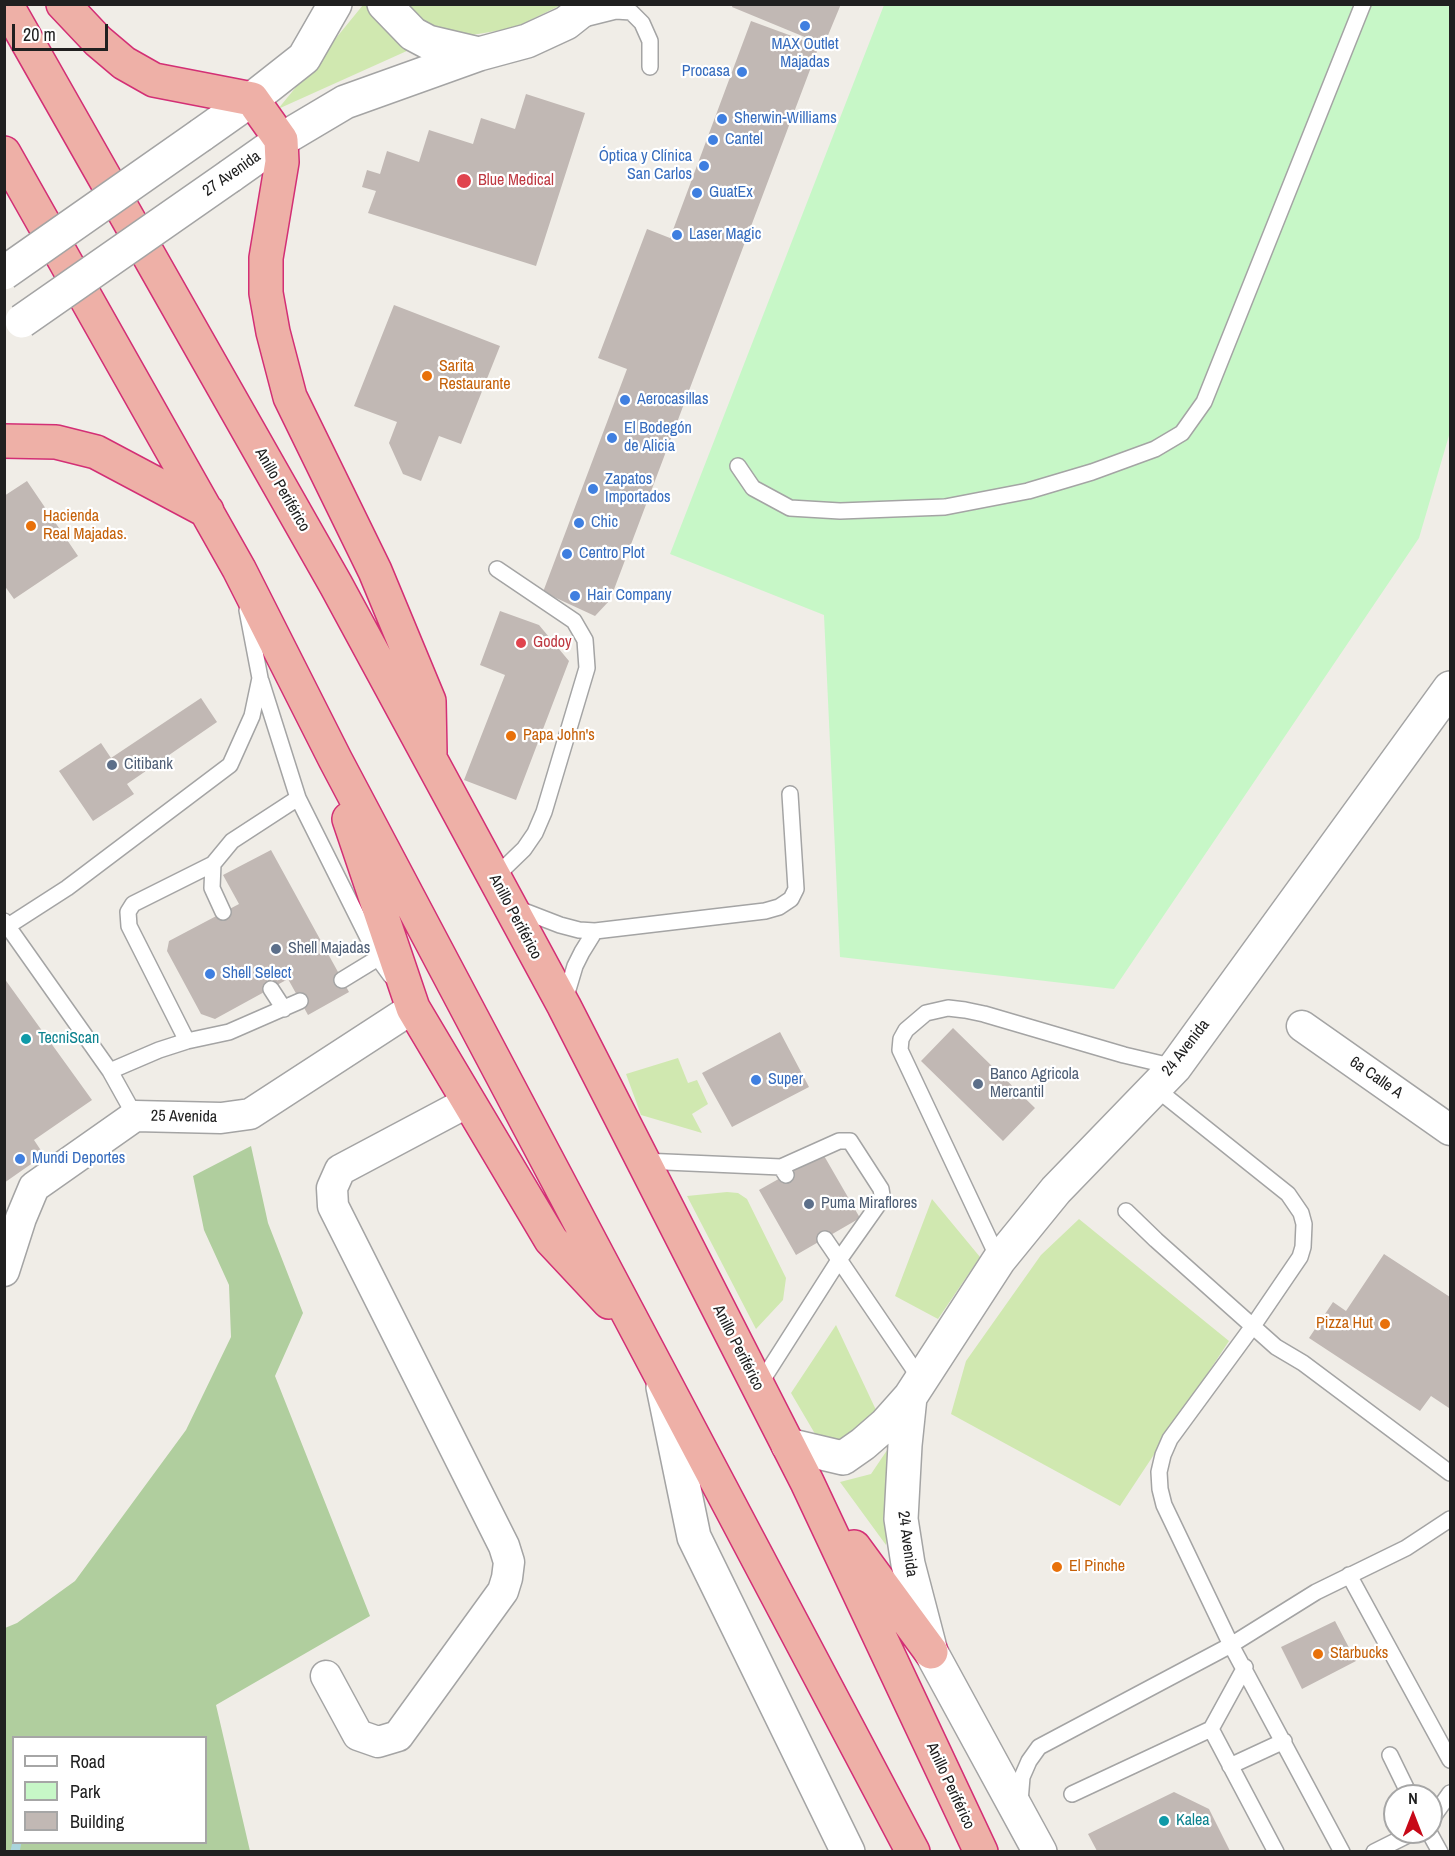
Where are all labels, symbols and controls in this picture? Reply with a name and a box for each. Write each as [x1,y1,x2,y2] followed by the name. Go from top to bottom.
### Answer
[15,12,111,50] scale bar
[798,19,812,33] marker: MAX Outlet Majadas
[23,22,56,47] text: 20 m
[771,35,839,73] place label: MAX Outlet Majadas
[682,62,730,82] place label: Procasa
[735,65,749,79] marker: Procasa
[734,109,837,129] place label: Sherwin-Williams
[715,112,729,126] marker: Sherwin-Williams
[725,130,763,150] place label: Cantel
[706,133,720,147] marker: Cantel
[199,147,265,201] street label: 27 Avenida
[599,147,692,185] place label: Óptica y Clínica San Carlos
[697,159,711,173] marker: Óptica y Clínica San Carlos
[478,171,554,191] place label: Blue Medical
[455,172,473,190] marker: Blue Medical
[709,183,753,203] place label: GuatEx
[690,186,704,200] marker: GuatEx
[689,225,761,245] place label: Laser Magic
[670,228,684,242] marker: Laser Magic
[439,357,510,395] place label: Sarita Restaurante
[420,369,434,383] marker: Sarita Restaurante
[637,390,708,410] place label: Aerocasillas
[618,393,632,407] marker: Aerocasillas
[624,419,692,457] place label: El Bodegón de Alicia
[605,431,619,445] marker: El Bodegón de Alicia
[250,445,314,535] street label: Anillo Periférico
[605,470,671,508] place label: Zapatos Importados
[586,482,600,496] marker: Zapatos Importados
[43,507,127,545] place label: Hacienda Real Majadas.
[591,513,618,533] place label: Chic
[572,516,586,530] marker: Chic
[24,519,38,533] marker: Hacienda Real Majadas.
[579,544,645,564] place label: Centro Plot
[560,547,574,561] marker: Centro Plot
[587,586,672,606] place label: Hair Company
[568,589,582,603] marker: Hair Company
[533,633,572,653] place label: Godoy
[514,636,528,650] marker: Godoy
[523,726,595,746] place label: Papa John's
[504,729,518,743] marker: Papa John's
[124,755,173,775] place label: Citibank
[105,758,119,772] marker: Citibank
[485,871,545,963] street label: Anillo Periférico
[288,939,370,959] place label: Shell Majadas
[269,942,283,956] marker: Shell Majadas
[222,964,291,984] place label: Shell Select
[203,967,217,981] marker: Shell Select
[1158,1016,1214,1080] street label: 24 Avenida
[38,1029,99,1049] place label: TecniScan
[19,1032,33,1046] marker: TecniScan
[1346,1053,1406,1103] street label: 6a Calle A
[990,1065,1079,1103] place label: Banco Agricola Mercantil
[768,1070,803,1090] place label: Super
[749,1073,763,1087] marker: Super
[971,1077,985,1091] marker: Banco Agricola Mercantil
[151,1107,217,1127] street label: 25 Avenida
[32,1149,125,1169] place label: Mundi Deportes
[13,1152,27,1166] marker: Mundi Deportes
[821,1194,917,1214] place label: Puma Miraflores
[802,1197,816,1211] marker: Puma Miraflores
[708,1302,768,1394] street label: Anillo Periférico
[1316,1314,1373,1334] place label: Pizza Hut
[1378,1317,1392,1331] marker: Pizza Hut
[893,1510,921,1578] street label: 24 Avenida
[1069,1557,1125,1577] place label: El Pinche
[1050,1560,1064,1574] marker: El Pinche
[1330,1644,1388,1664] place label: Starbucks
[1311,1647,1325,1661] marker: Starbucks
[12,1736,207,1844] legend
[922,1740,978,1832] street label: Anillo Periférico
[70,1749,105,1774] text: Road
[70,1779,100,1804] text: Park
[1383,1784,1443,1844] north arrow
[1408,1787,1418,1809] text: N
[70,1809,124,1834] text: Building
[1176,1811,1210,1831] place label: Kalea
[1157,1814,1171,1828] marker: Kalea

